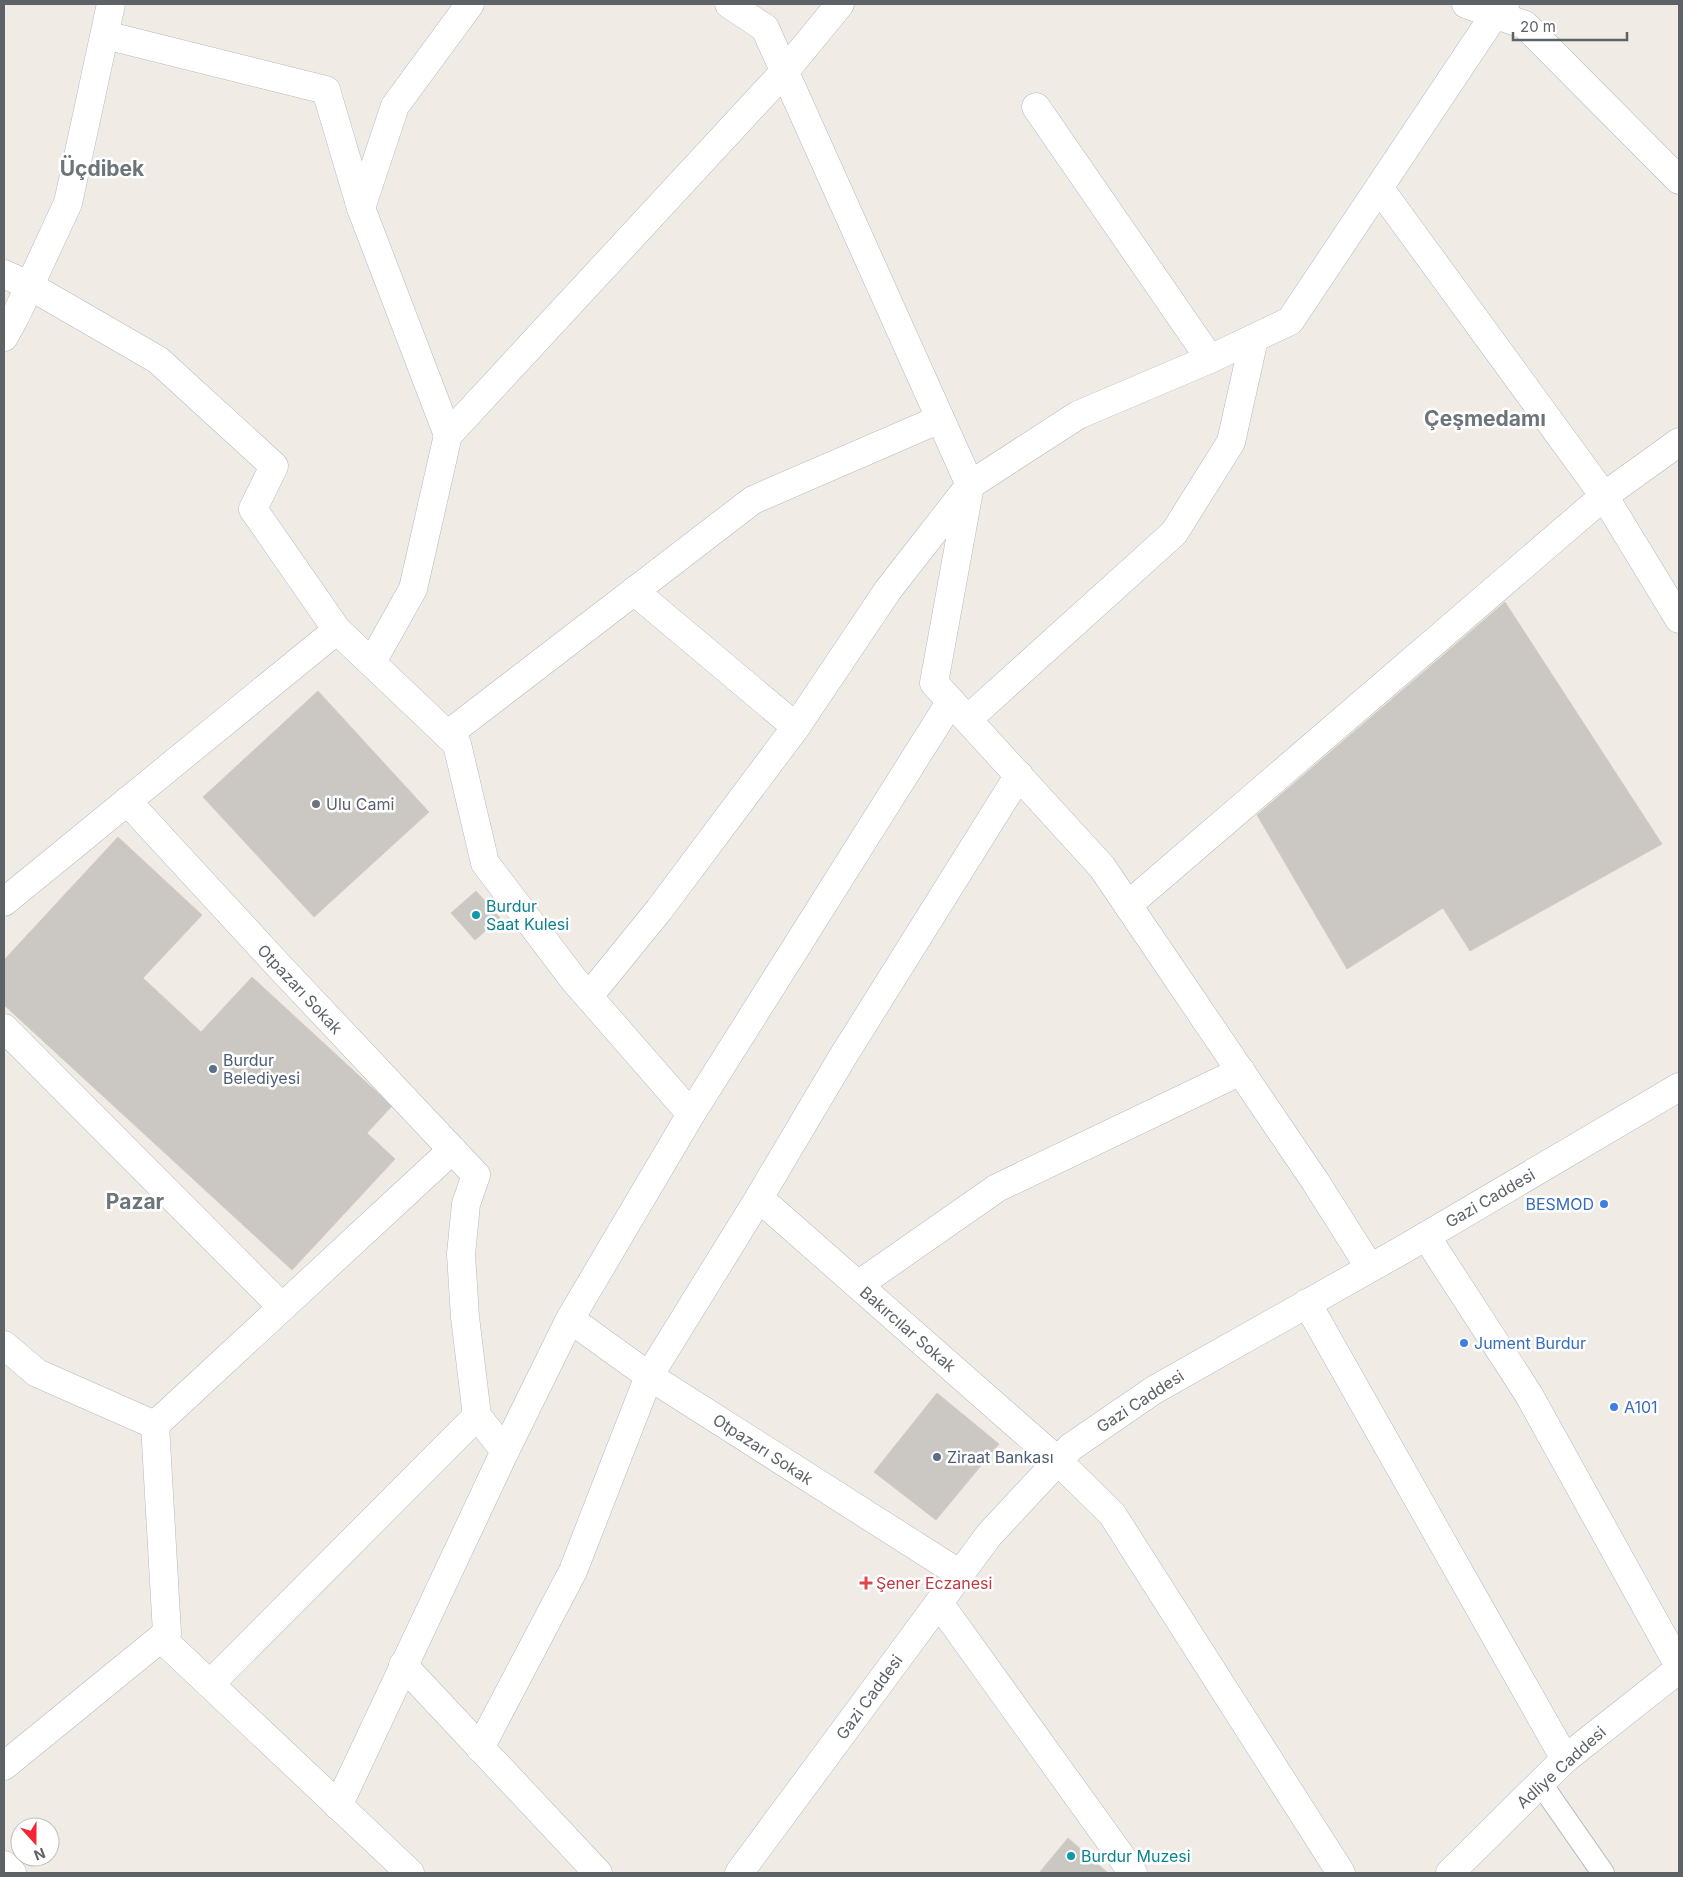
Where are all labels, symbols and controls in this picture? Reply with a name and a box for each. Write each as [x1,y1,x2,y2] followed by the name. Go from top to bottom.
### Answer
[1513,10,1627,42] scale bar
[1520,17,1556,36] text: 20 m
[60,155,145,181] district label: Üçdibek
[1424,406,1546,431] district label: Çeşmedamı
[326,794,394,814] place label: Ulu Cami
[310,798,322,810] marker: Ulu Cami
[486,896,569,934] place label: Burdur Saat Kulesi
[470,909,482,921] marker: Burdur Saat Kulesi
[253,940,347,1038] street label: Otpazarı Sokak
[223,1050,300,1088] place label: Burdur Belediyesi
[207,1063,219,1075] marker: Burdur Belediyesi
[1442,1164,1538,1232] street label: Gazi Caddesi
[106,1189,165,1214] district label: Pazar
[1525,1194,1594,1214] place label: BESMOD
[1598,1198,1610,1210] marker: BESMOD
[856,1282,960,1376] street label: Bakırcılar Sokak
[1474,1333,1586,1353] place label: Jument Burdur
[1458,1337,1470,1349] marker: Jument Burdur
[1093,1365,1187,1437] street label: Gazi Caddesi
[1624,1397,1658,1417] place label: A101
[1608,1401,1620,1413] marker: A101
[709,1409,817,1489] street label: Otpazarı Sokak
[947,1447,1054,1467] place label: Ziraat Bankası
[931,1451,943,1463] marker: Ziraat Bankası
[876,1573,992,1593] place label: Şener Eczanesi
[860,1577,872,1589] marker: Şener Eczanesi
[832,1651,906,1743] street label: Gazi Caddesi
[1512,1722,1610,1812] street label: Adliye Caddesi
[10,1817,60,1867] north arrow
[32,1845,48,1864] text: N
[1081,1846,1191,1866] place label: Burdur Muzesi
[1065,1850,1077,1862] marker: Burdur Muzesi

